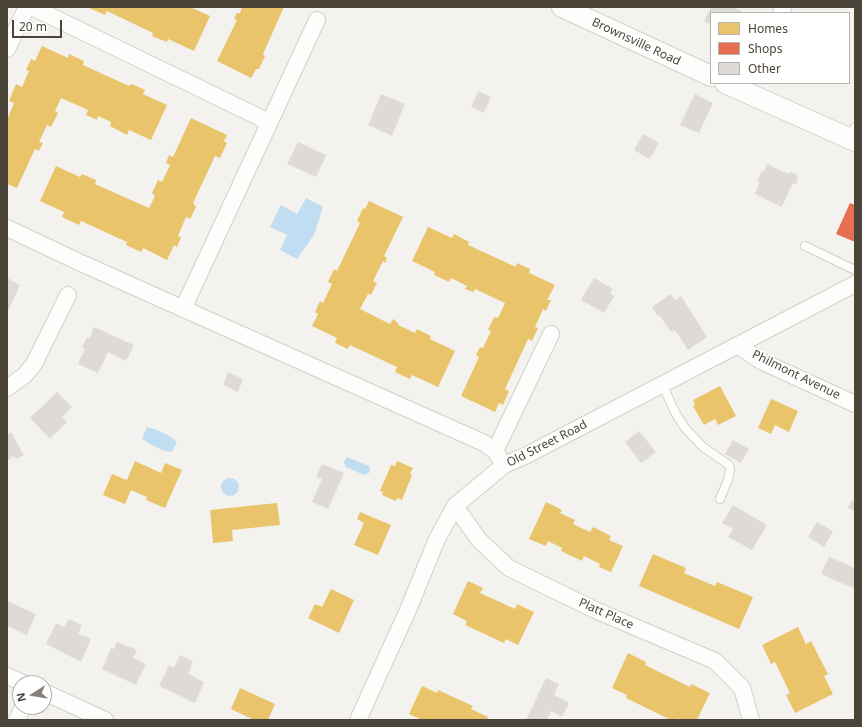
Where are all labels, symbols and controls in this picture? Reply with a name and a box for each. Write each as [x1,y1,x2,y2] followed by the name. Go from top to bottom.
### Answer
[14,12,64,38] scale bar
[710,12,850,84] legend
[589,15,683,69] street label: Brownsville Road
[19,18,47,35] text: 20 m
[748,20,788,37] text: Homes
[748,40,782,57] text: Shops
[748,60,781,77] text: Other
[750,347,842,403] street label: Philmont Avenue
[504,418,590,470] street label: Old Street Road
[576,596,636,632] street label: Platt Place
[12,675,52,715] north arrow
[12,691,29,703] text: N

